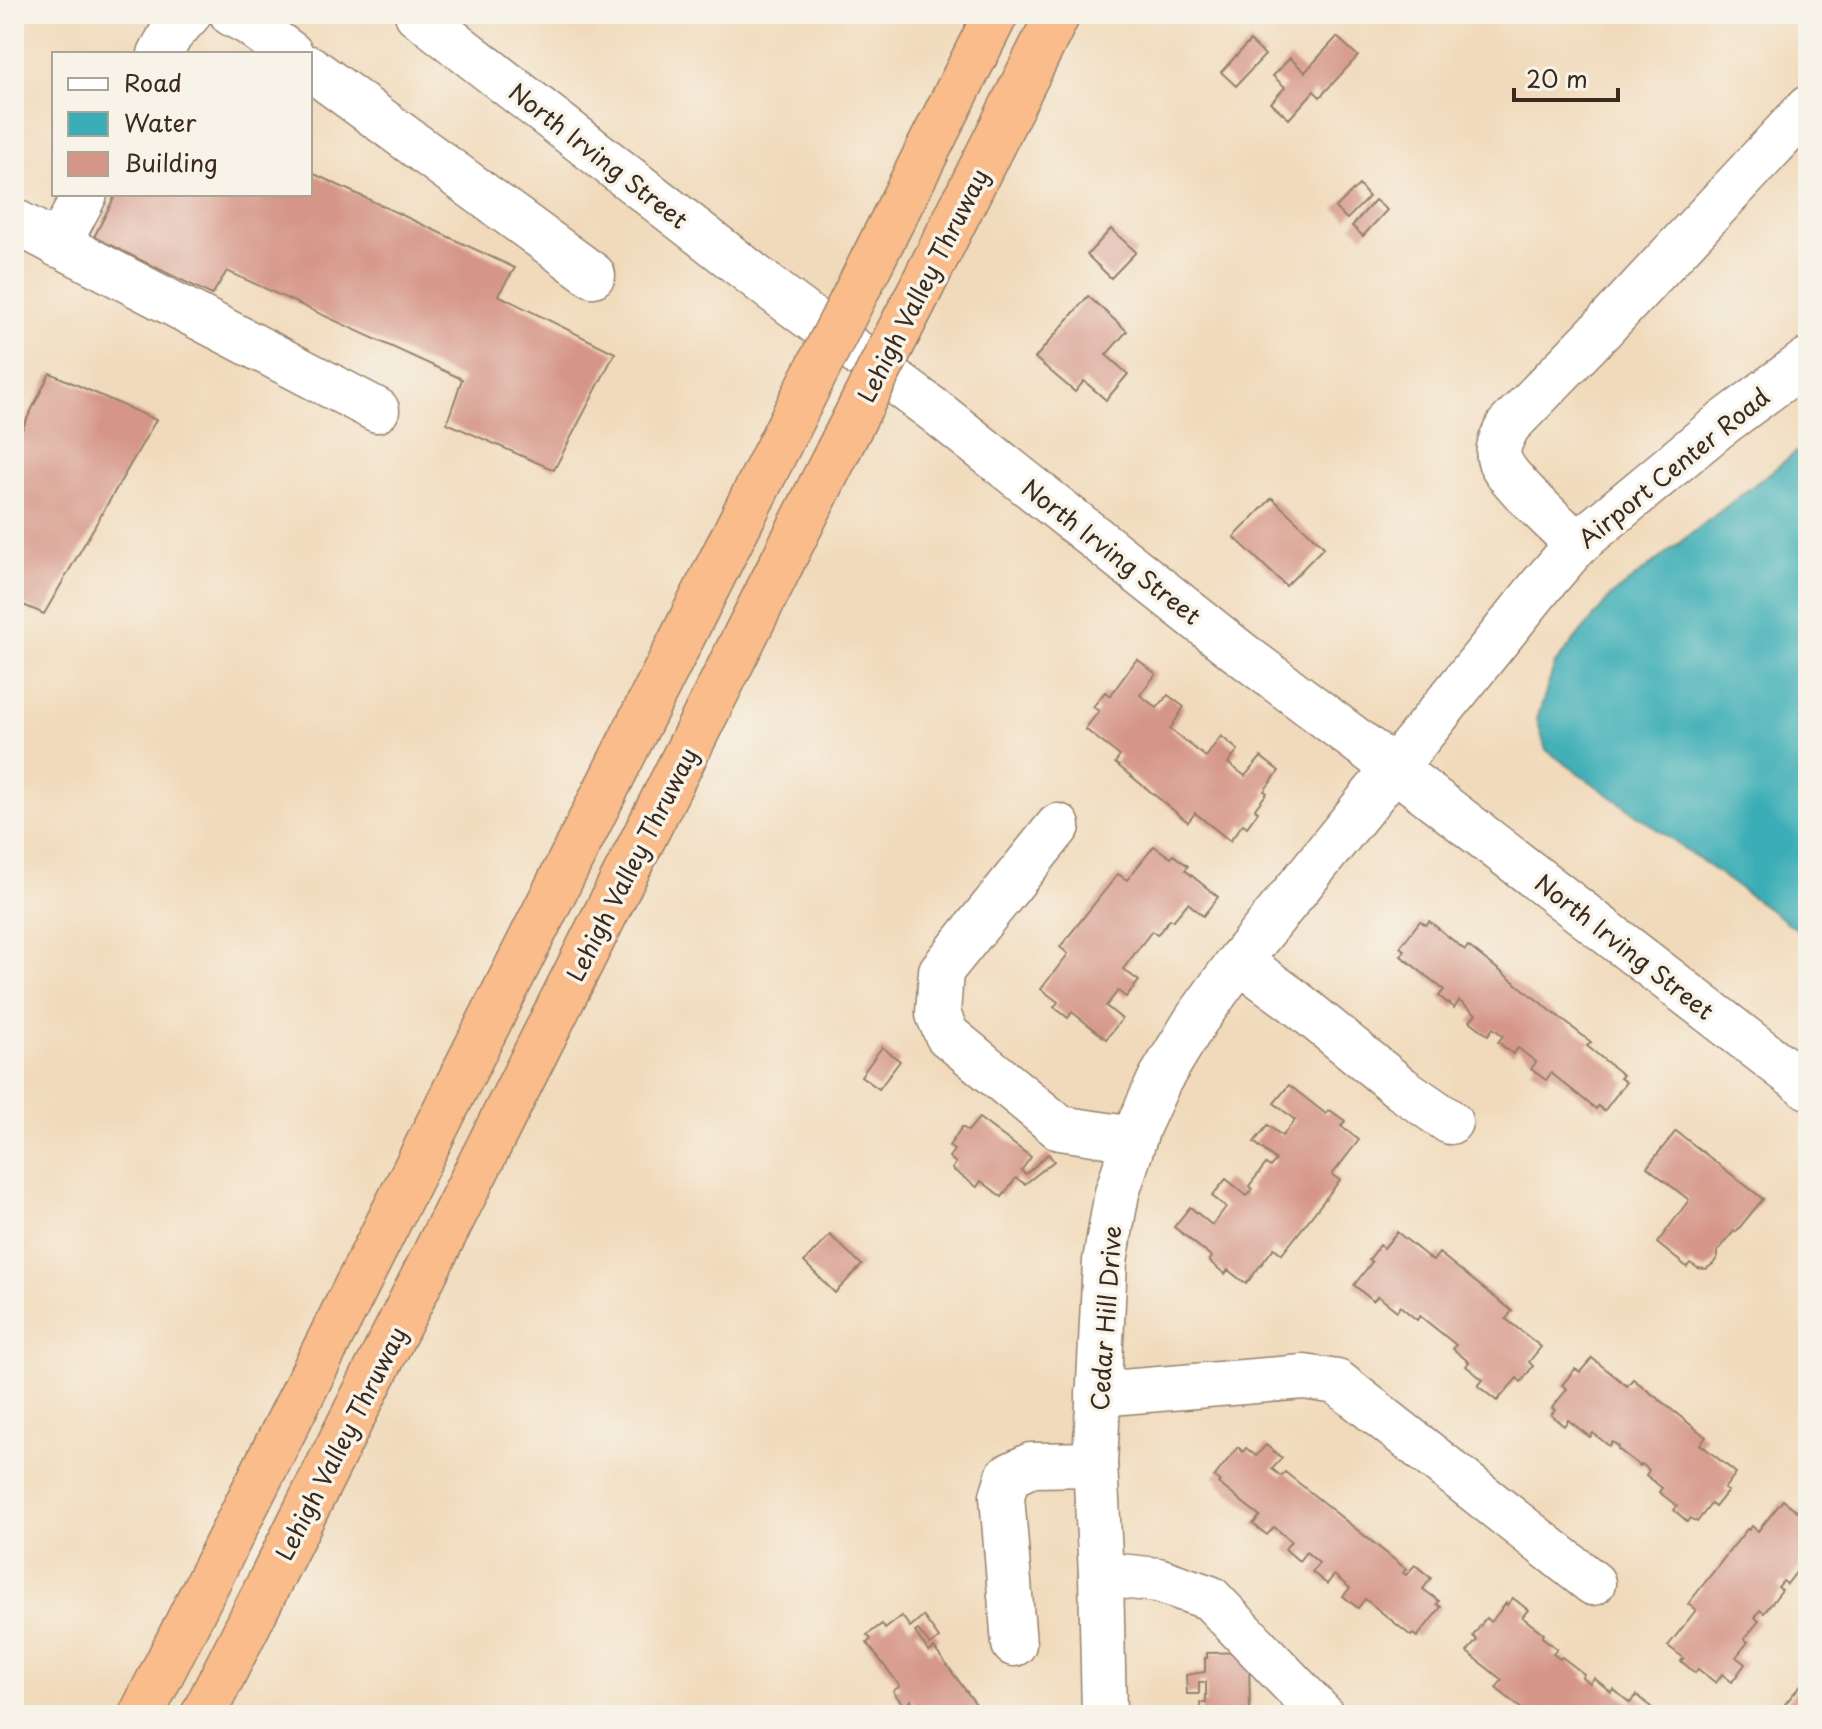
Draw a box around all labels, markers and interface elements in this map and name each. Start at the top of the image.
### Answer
legend [52,52,312,196]
scale bar [1514,52,1618,102]
text: 20 m [1526,60,1588,96]
text: Road [124,64,182,100]
street label: North Irving Street [502,73,696,237]
text: Water [124,104,197,140]
text: Building [124,144,218,180]
street label: Lehigh Valley Thruway [847,162,997,408]
street label: Airport Center Road [1569,378,1777,556]
street label: North Irving Street [1015,469,1209,633]
street label: Lehigh Valley Thruway [556,741,706,987]
street label: North Irving Street [1528,864,1722,1028]
street label: Cedar Hill Drive [1081,1224,1129,1412]
street label: Lehigh Valley Thruway [265,1320,415,1566]

